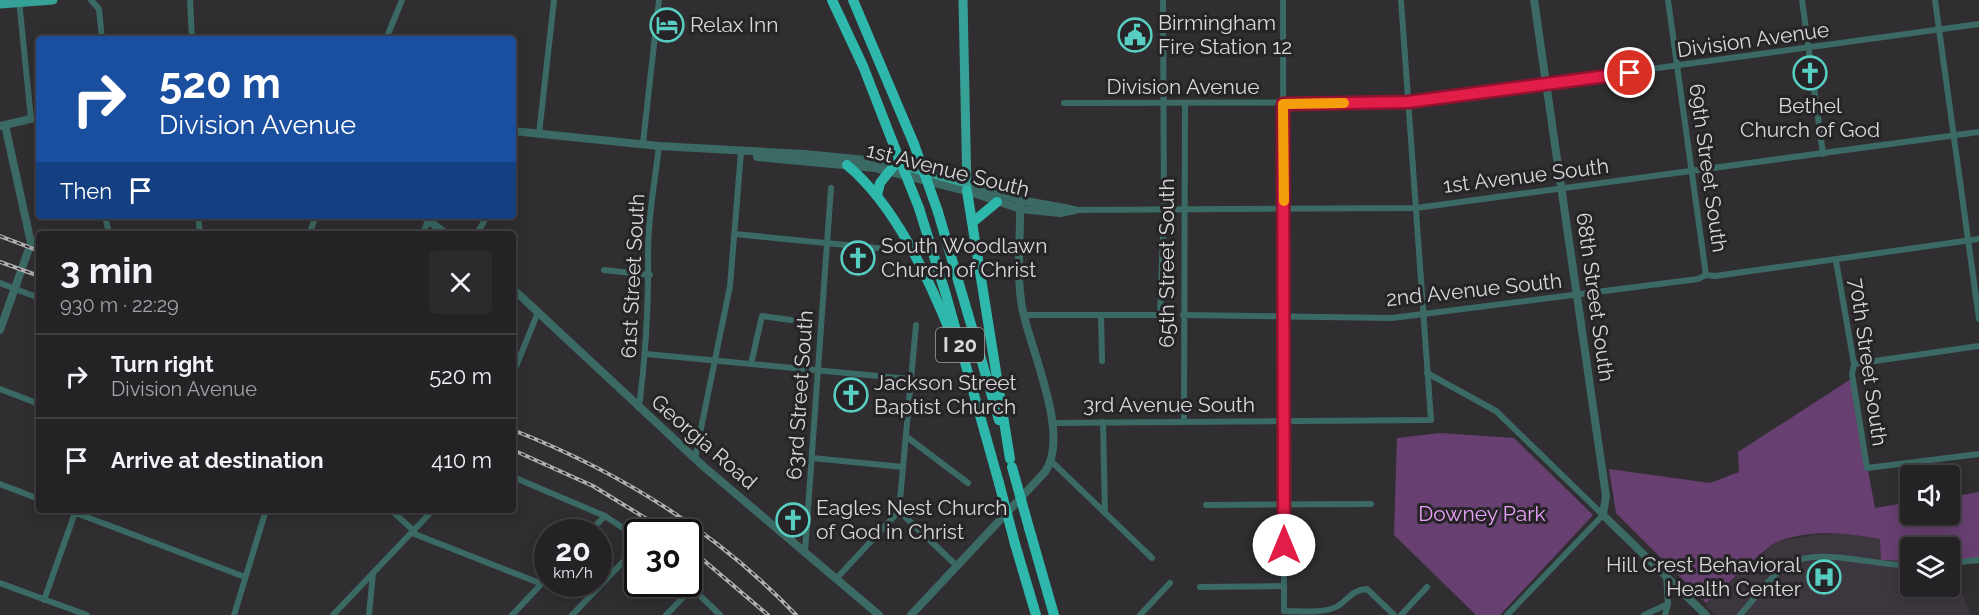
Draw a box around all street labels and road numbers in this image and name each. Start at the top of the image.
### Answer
street label: Division Avenue [1675,16,1831,63]
street label: Division Avenue [1106,74,1260,99]
street label: 69th Street South [1684,82,1733,254]
street label: 1st Avenue South [864,137,1032,202]
street label: 1st Avenue South [1442,153,1610,198]
street label: 65th Street South [1154,178,1179,348]
street label: 61st Street South [616,193,649,359]
street label: 68th Street South [1571,211,1620,383]
street label: 2nd Avenue South [1385,268,1563,311]
street label: 70th Street South [1844,276,1893,447]
street label: 63rd Street South [781,309,818,481]
road number: I 20 [936,328,984,362]
street label: Georgia Road [646,389,762,494]
street label: 3rd Avenue South [1083,392,1255,417]

